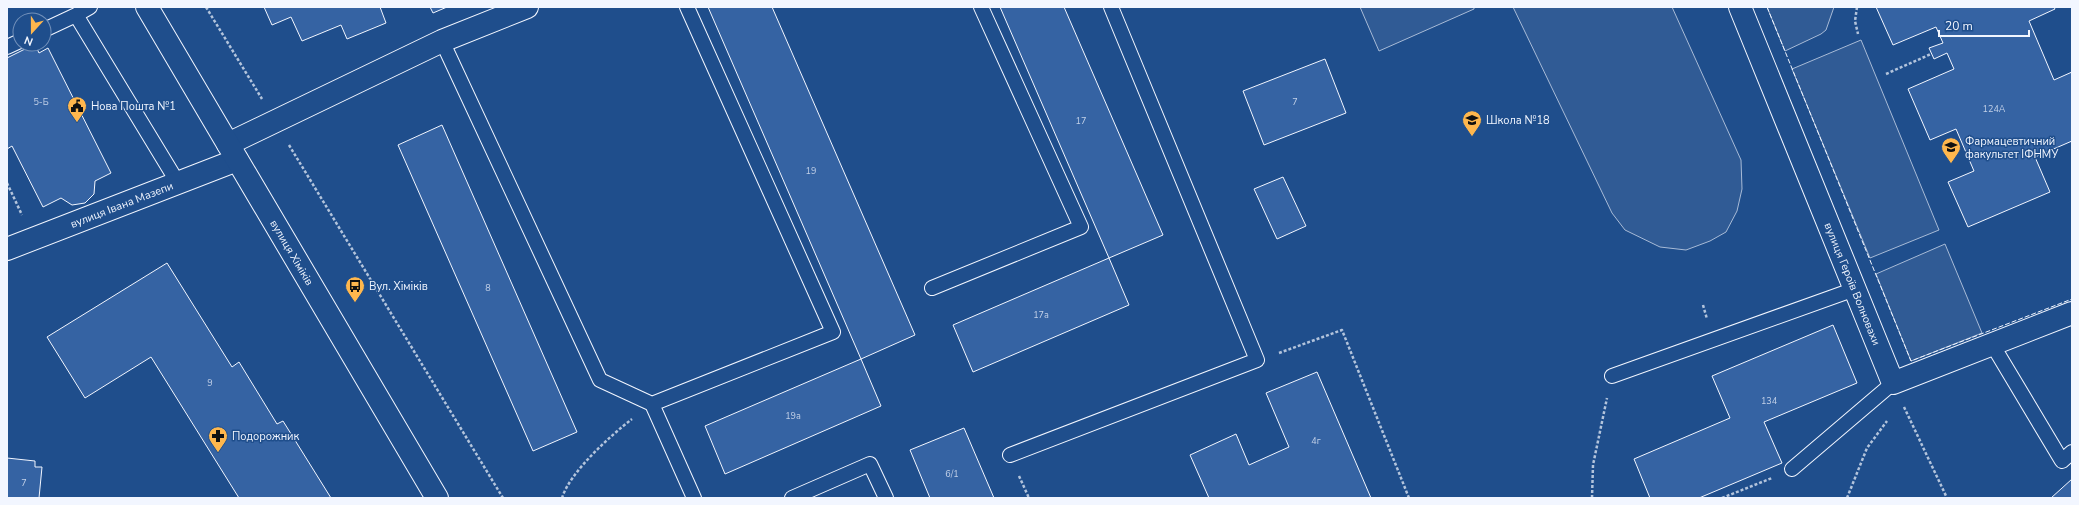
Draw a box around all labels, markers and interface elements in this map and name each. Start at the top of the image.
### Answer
north arrow [12,12,52,52]
scale bar [1939,12,2029,38]
text: 20 m [1945,18,1973,34]
text: N [22,32,35,49]
public building icon: Нова Пошта №1 [66,95,88,123]
house number: 5-Б [33,96,49,108]
house number: 7 [1292,96,1298,108]
place label: Нова Пошта №1 [91,99,176,114]
house number: 124А [1983,103,2006,115]
school or university icon: Школа №18 [1461,109,1483,137]
place label: Школа №18 [1486,113,1550,128]
house number: 17 [1076,115,1086,127]
place label: Фармацевтичний факультет ІФНМУ [1965,134,2059,162]
school or university icon: Фармацевтичний факультет ІФНМУ [1940,136,1962,164]
house number: 19 [806,165,816,177]
street label: вулиця Івана Мазепи [68,178,175,231]
street label: вулиця Хіміків [267,217,317,288]
street label: вулиця Героїв Волновахи [1821,220,1884,348]
bus stop icon: Вул. Хіміків [344,275,366,303]
place label: Вул. Хіміків [369,279,428,294]
house number: 8 [485,282,491,294]
house number: 17а [1033,309,1049,321]
house number: 9 [207,377,213,389]
house number: 134 [1761,395,1778,407]
house number: 19а [785,410,801,422]
pharmacy icon: Подорожник [207,425,229,453]
place label: Подорожник [232,429,300,444]
house number: 4г [1311,435,1321,447]
house number: 6/1 [945,468,959,480]
house number: 7 [21,477,27,489]

